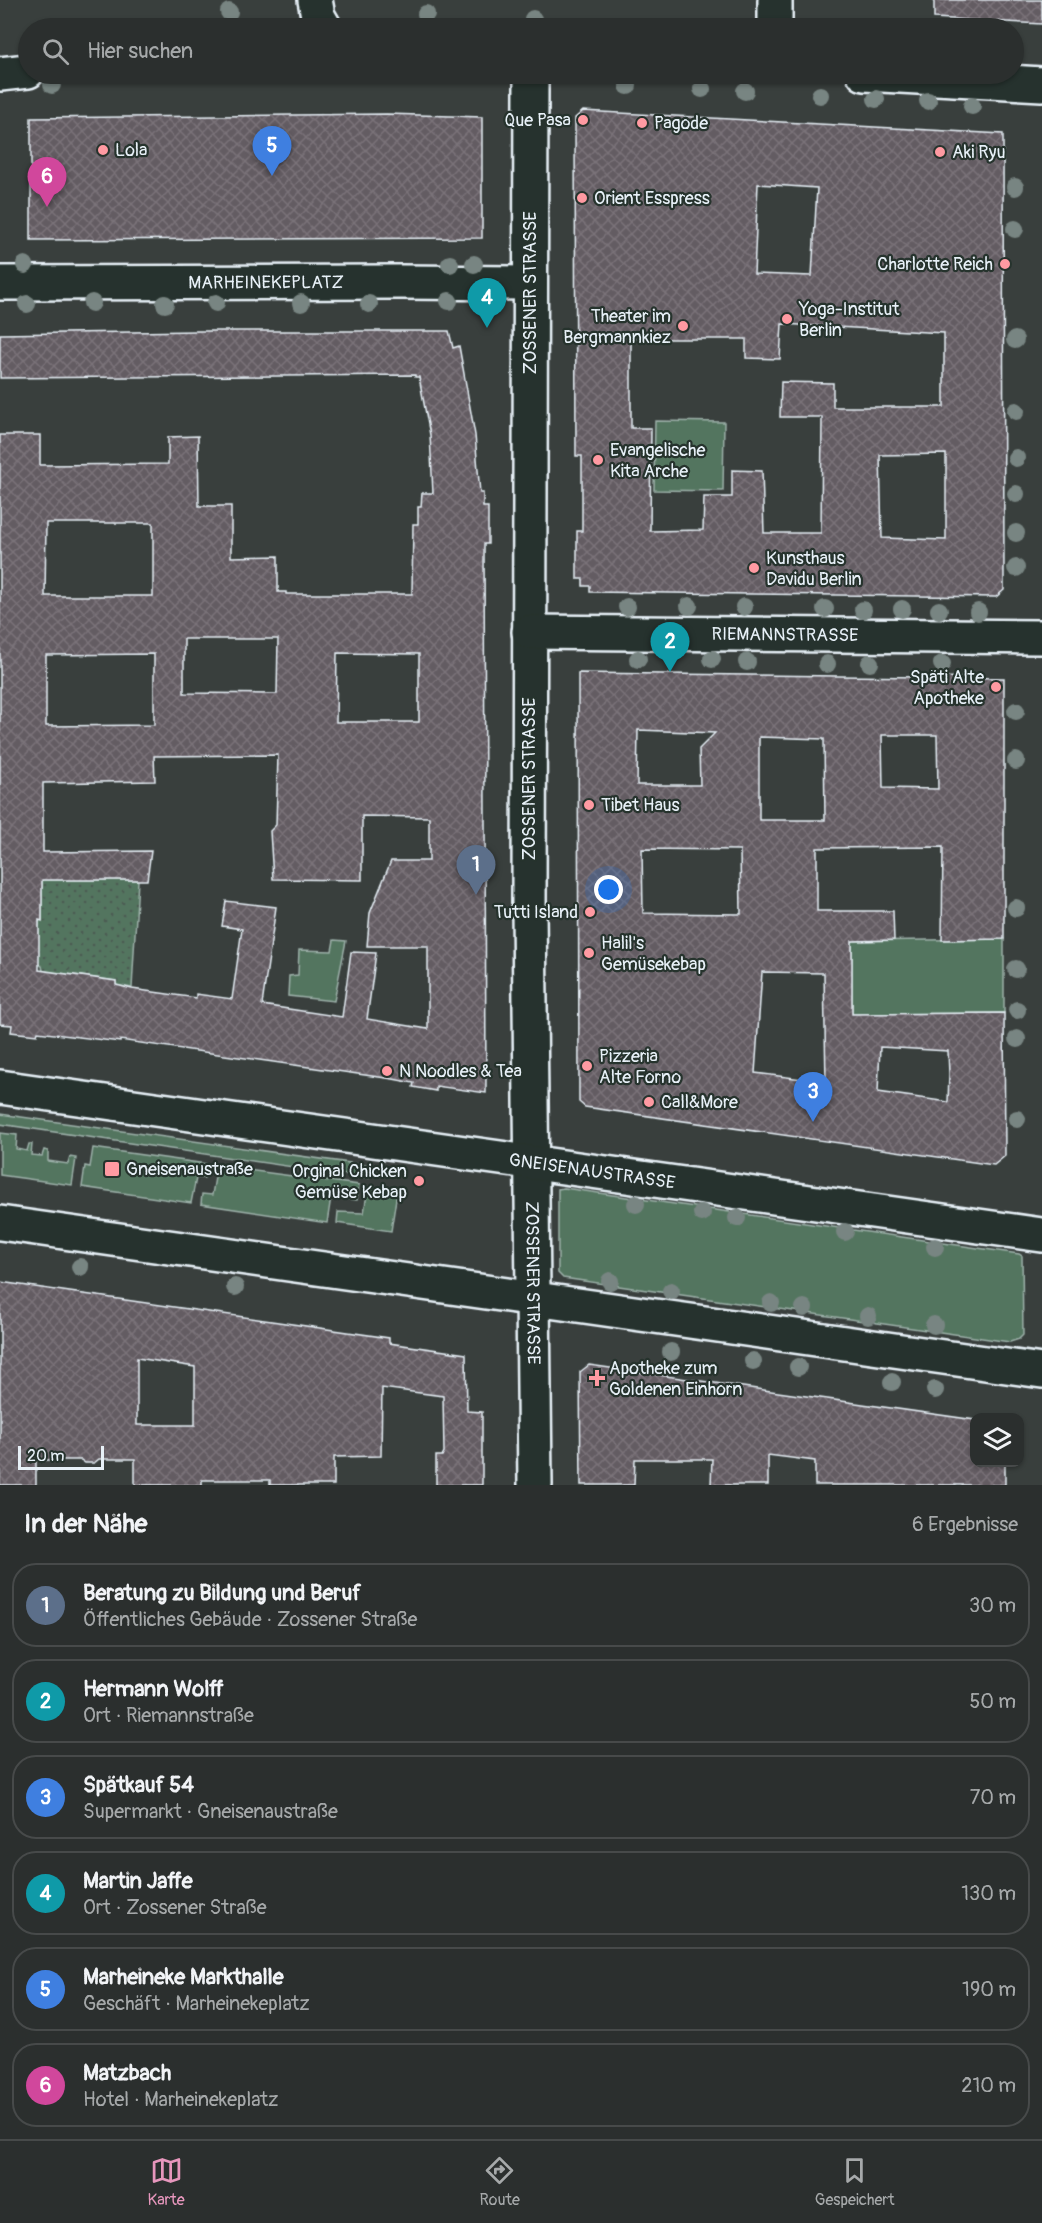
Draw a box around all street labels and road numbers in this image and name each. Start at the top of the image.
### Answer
street label: ZOSSENER STRASSE [519,211,542,375]
street label: MARHEINEKEPLATZ [188,271,344,295]
street label: RIEMANNSTRASSE [711,623,859,647]
street label: ZOSSENER STRASSE [518,697,541,861]
street label: GNEISENAUSTRASSE [507,1148,677,1195]
street label: ZOSSENER STRASSE [520,1201,545,1365]

